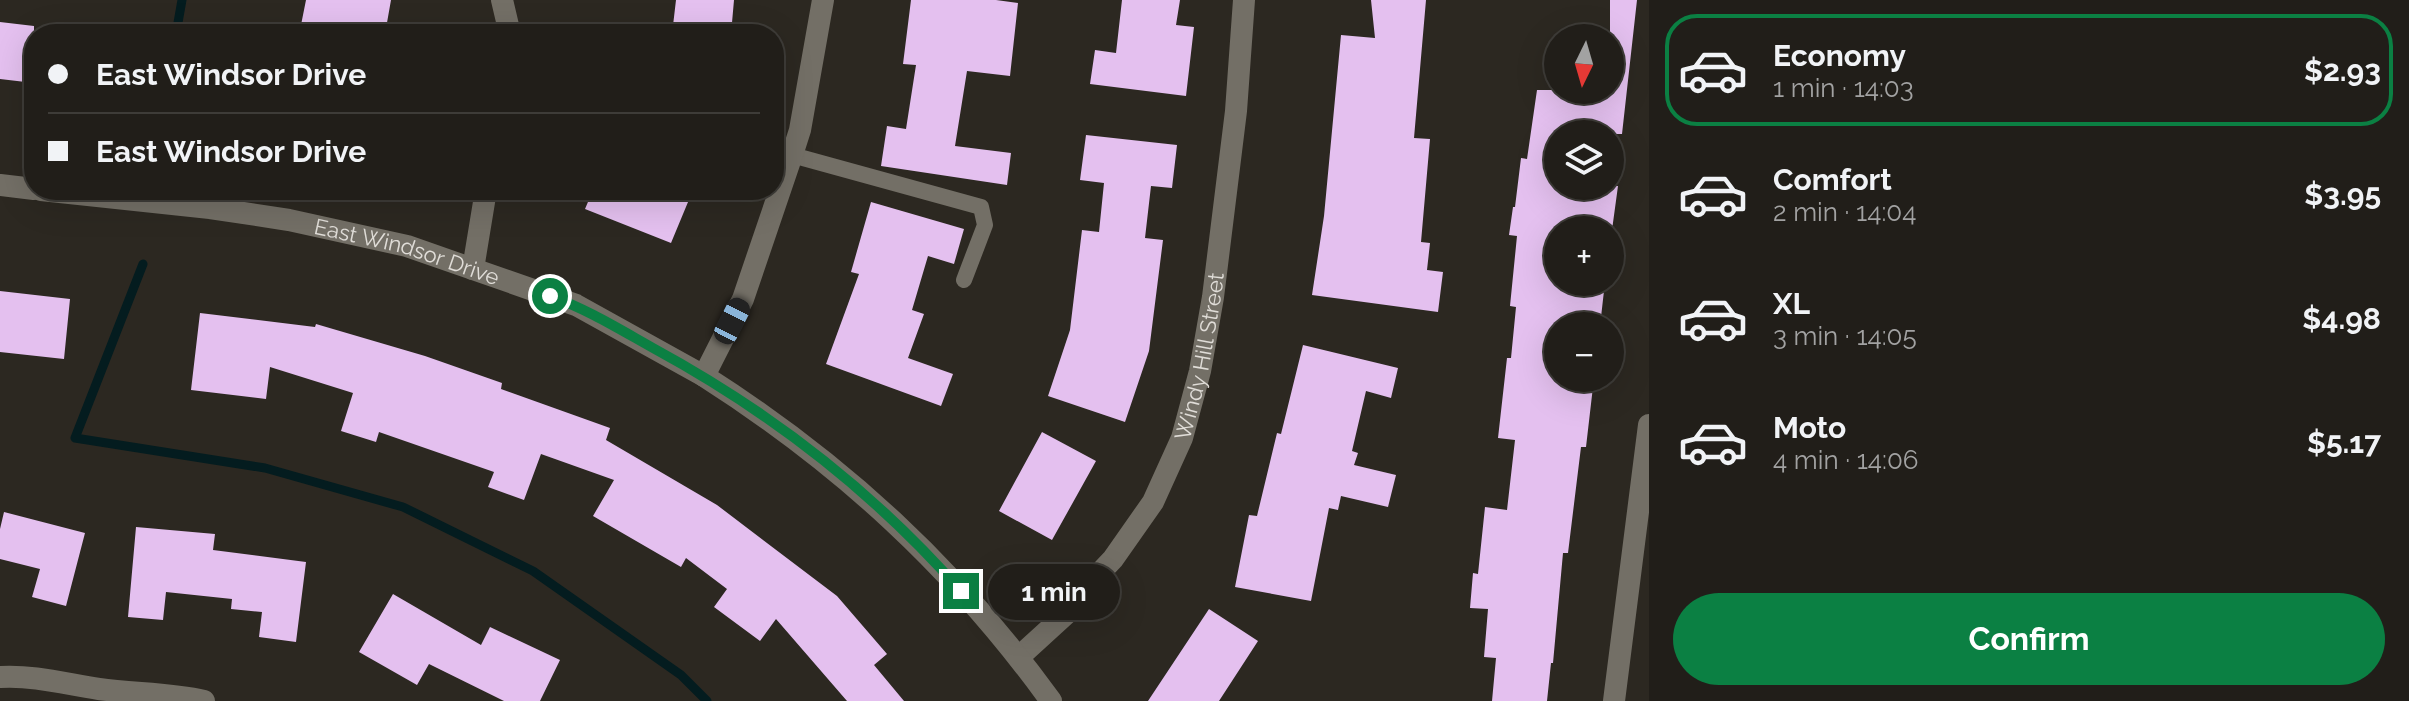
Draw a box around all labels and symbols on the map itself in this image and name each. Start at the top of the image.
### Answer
north arrow [1544,24,1624,104]
street label: East Windsor Drive [312,213,503,290]
street label: Windy Hill Street [1169,271,1229,443]
route start [532,278,568,314]
car [710,294,754,348]
callout: 1 min [989,563,1121,619]
route end [943,573,979,609]

